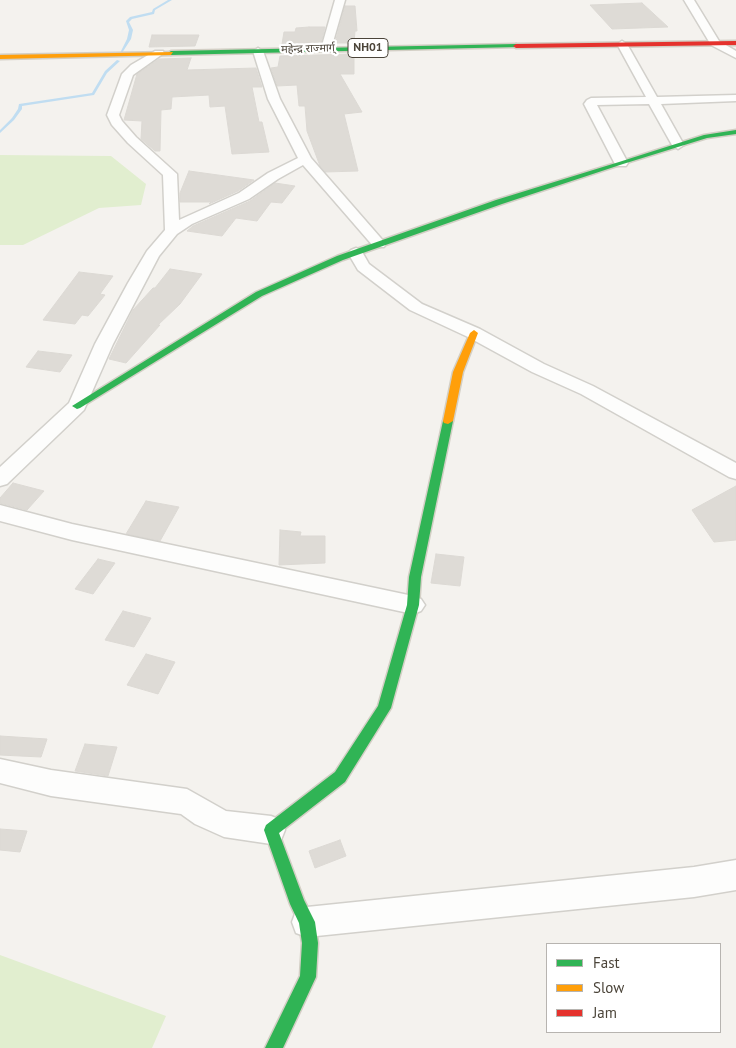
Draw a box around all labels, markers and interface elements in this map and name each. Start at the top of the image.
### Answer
road number: NH01 [348,38,388,58]
street label: महेन्द्र राज्मार्ग् [281,41,335,57]
legend [546,943,721,1033]
text: Fast [593,953,620,972]
text: Slow [593,978,624,997]
text: Jam [593,1003,617,1022]

